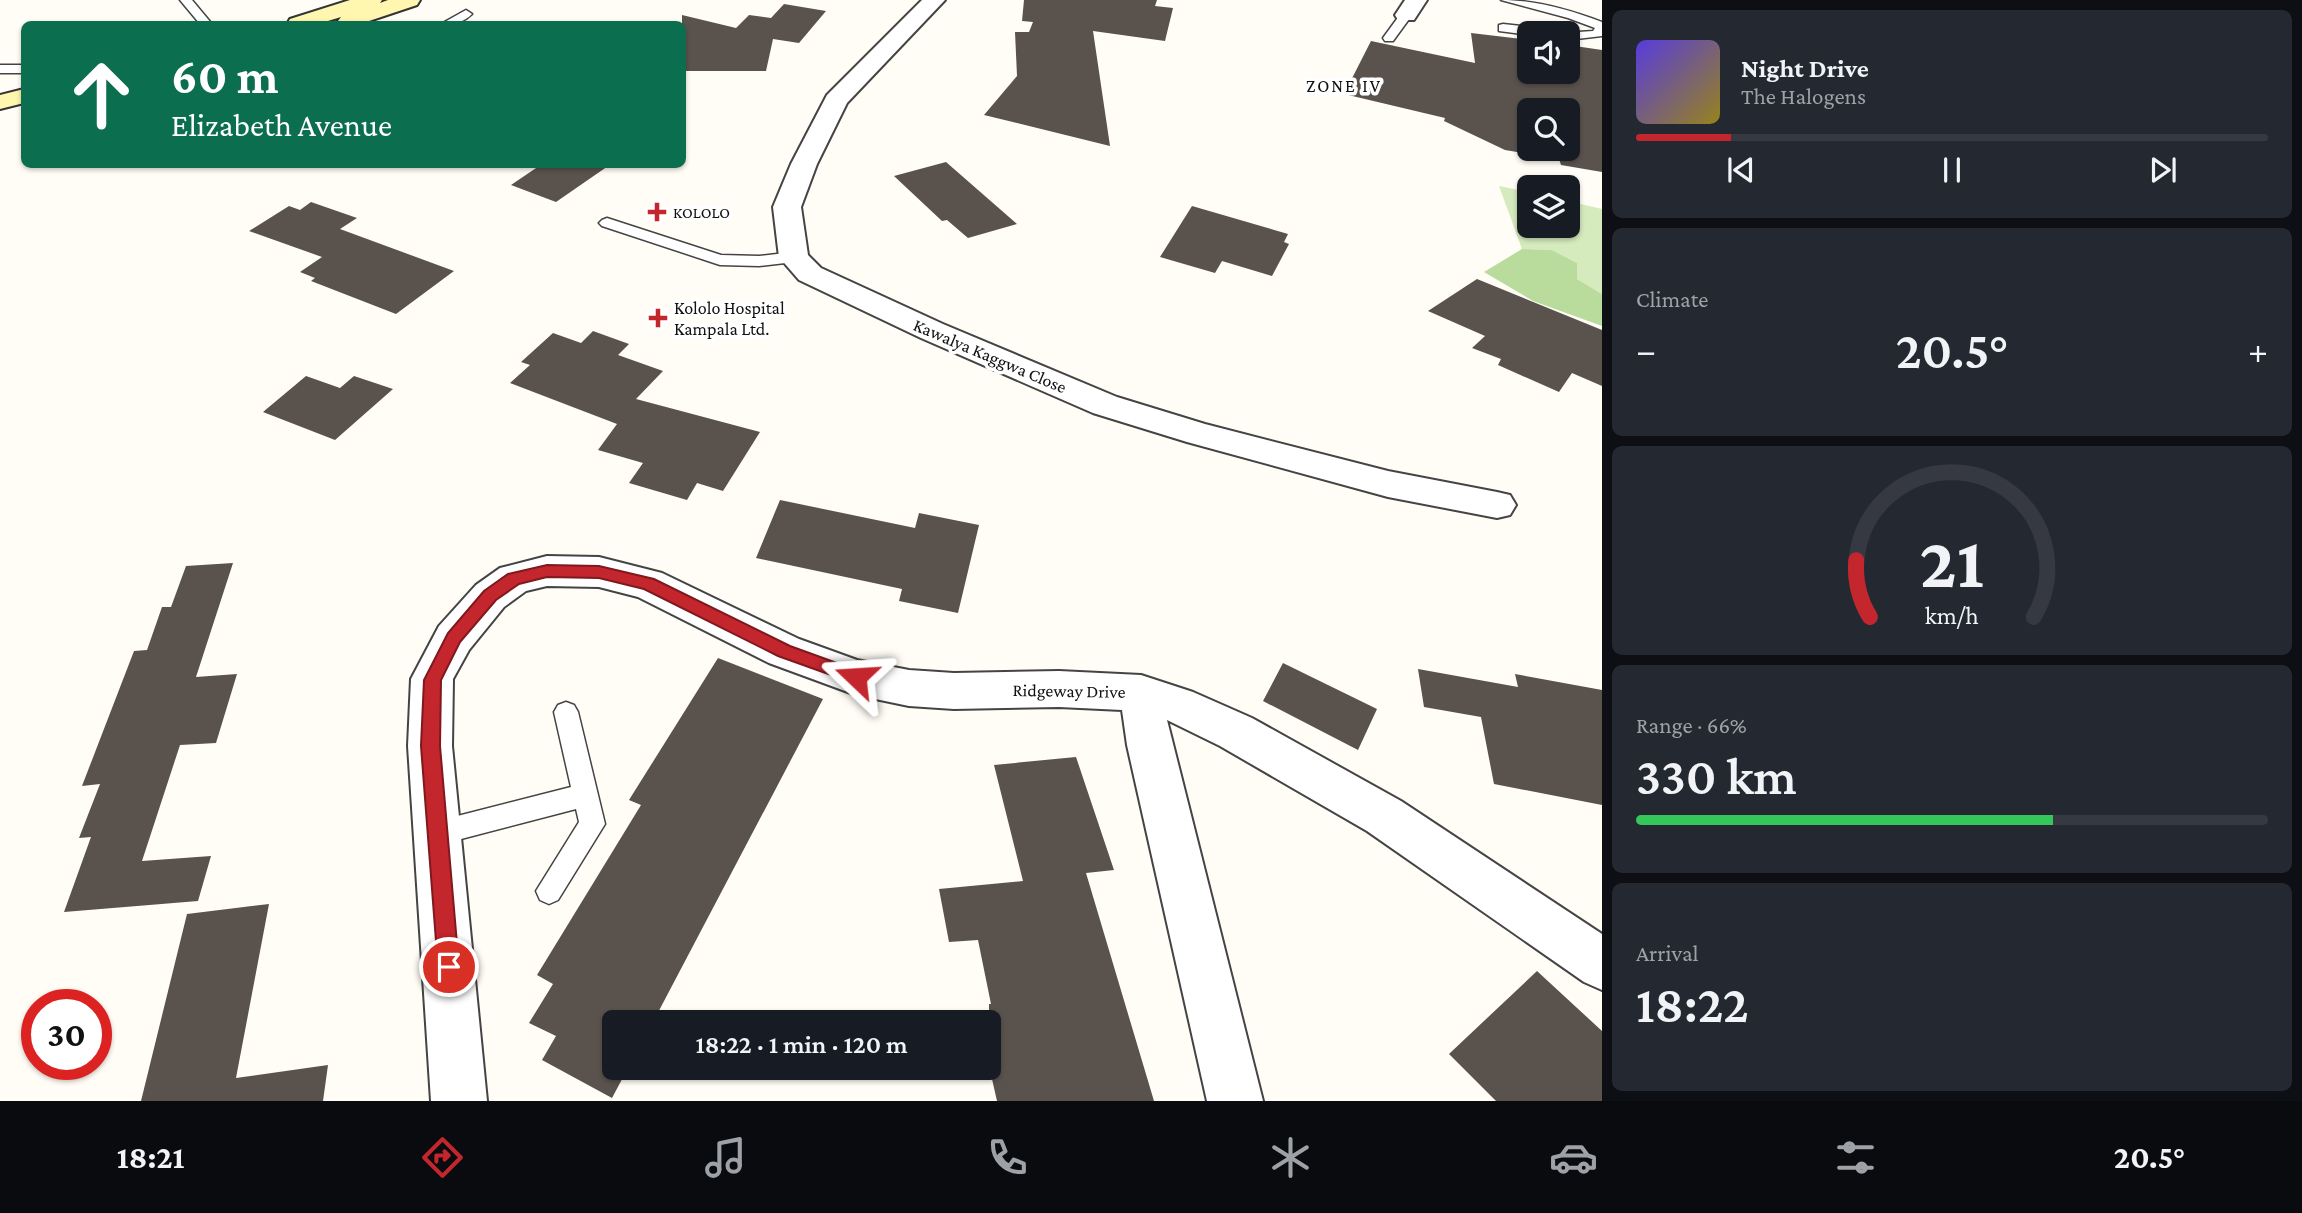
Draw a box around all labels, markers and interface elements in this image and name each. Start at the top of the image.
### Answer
map controls [1517,21,1580,238]
button: sound [1517,21,1580,84]
icon: ahead [56,49,147,140]
text: 60 m [171,49,278,104]
text: Night Drive [1741,54,1869,83]
district label: ZONE IV [1306,76,1382,96]
text: The Halogens [1741,83,1866,109]
button: search [1517,98,1580,161]
text: Elizabeth Avenue [171,107,392,143]
icon: previous [1722,151,1760,189]
icon: pause [1933,151,1971,189]
icon: next [2144,151,2182,189]
button: layers [1517,175,1580,238]
marker: KOLOLO [647,202,667,222]
place label: KOLOLO [673,204,730,221]
text: Climate [1636,286,1708,312]
place label: Kololo Hospital Kampala Ltd. [674,298,785,339]
marker: Kololo Hospital Kampala Ltd. [648,308,668,328]
street label: Kawalya Kaggwa Close [910,315,1070,397]
text: 20.5° [1896,321,2008,379]
text: − [1636,329,1656,371]
text: + [2248,329,2268,371]
text: 21 [1920,522,1984,603]
text: km/h [1925,601,1979,628]
position arrow [819,640,893,714]
street label: Ridgeway Drive [1012,680,1126,702]
text: Range · 66% [1636,712,1747,738]
text: 330 km [1636,747,1797,805]
pin [419,937,479,997]
text: Arrival [1636,940,1699,966]
icon: arrive [430,948,468,986]
text: 18:22 [1636,975,1749,1033]
speed limit sign: 30 [21,989,112,1080]
text: 18:22 · 1 min · 120 m [695,1030,908,1059]
icon: directions [418,1133,467,1182]
icon: music [701,1133,750,1182]
icon: phone [983,1133,1032,1182]
icon: climate [1266,1133,1315,1182]
icon: car [1549,1133,1598,1182]
icon: filters [1831,1133,1880,1182]
text: 18:21 [117,1139,185,1175]
text: 20.5° [2114,1139,2185,1175]

